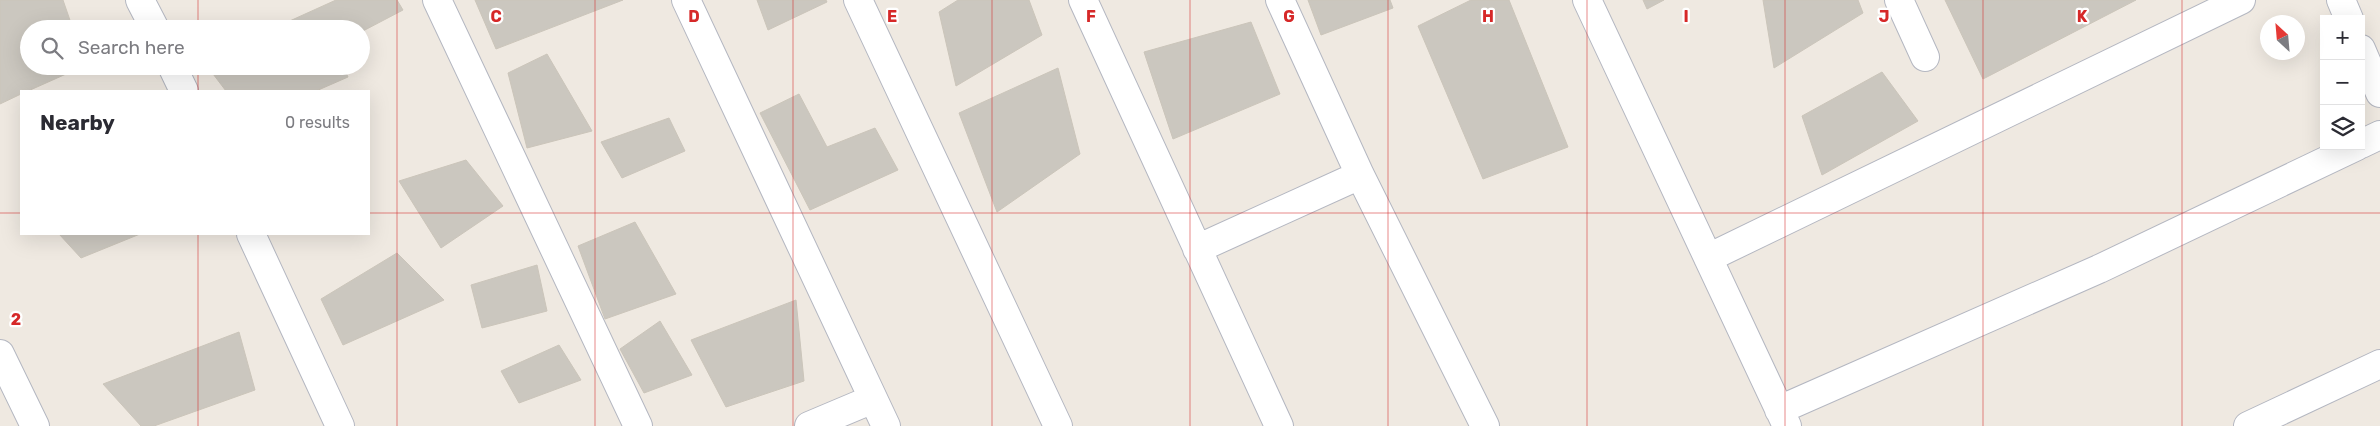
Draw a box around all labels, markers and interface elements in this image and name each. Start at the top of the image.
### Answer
text: C [490,7,502,26]
text: D [688,7,700,26]
text: E [887,7,897,26]
text: F [1086,7,1096,26]
text: G [1283,7,1295,26]
text: H [1482,7,1494,26]
text: I [1683,7,1689,26]
text: J [1879,7,1889,26]
text: K [2077,7,2088,26]
north arrow [2260,15,2305,60]
map controls [2320,15,2365,150]
button: + [2320,15,2365,60]
search box [20,20,370,75]
icon: search [38,34,66,62]
text: Search here [78,36,185,59]
button: − [2320,60,2365,105]
button: layers [2320,105,2365,150]
text: Nearby [40,110,115,135]
text: 0 results [285,113,350,132]
text: 2 [11,310,21,329]

